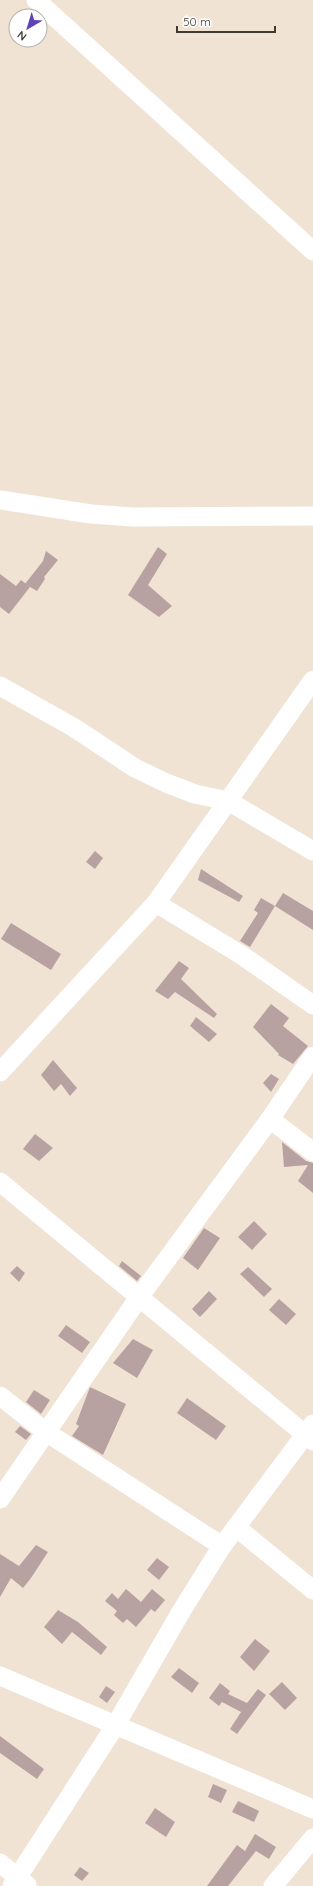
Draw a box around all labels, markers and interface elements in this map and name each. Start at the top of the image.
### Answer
north arrow [8,8,48,48]
scale bar [177,8,275,34]
text: 50 m [183,14,211,29]
text: N [14,28,29,44]

